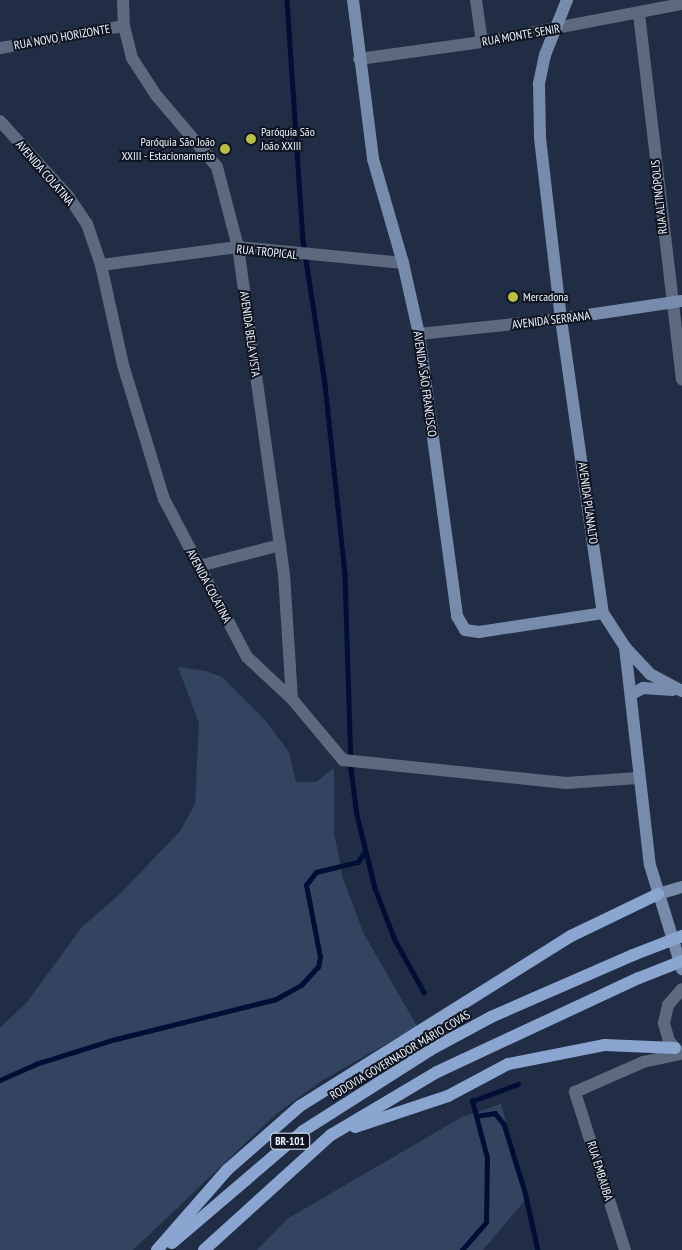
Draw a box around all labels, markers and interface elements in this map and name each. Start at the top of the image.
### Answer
street label: RUA NOVO HORIZONTE [13,21,111,53]
street label: RUA MONTE SENIR [481,21,561,49]
place label: Paróquia São João XXIII [261,125,315,153]
marker: Paróquia São João XXIII [245,133,257,145]
place label: Paróquia São João XXIII - Estacionamento [120,135,215,163]
street label: AVENIDA COLATINA [13,137,77,209]
marker: Paróquia São João XXIII - Estacionamento [219,143,231,155]
street label: RUA ALTINÓPOLIS [648,159,670,235]
street label: RUA TROPICAL [236,242,298,262]
street label: AVENIDA BELA VISTA [237,290,263,378]
place label: Mercadona [523,290,568,304]
marker: Mercadona [507,291,519,303]
street label: AVENIDA SERRANA [511,308,591,332]
street label: AVENIDA SÃO FRANCISCO [410,330,440,438]
street label: AVENIDA PLANALTO [575,461,601,545]
street label: AVENIDA COLATINA [183,547,235,625]
street label: RODOVIA GOVERNADOR MÁRIO COVAS [327,1007,473,1103]
road number: BR-101 [270,1132,310,1150]
street label: RUA EMBAUBA [584,1139,616,1203]

